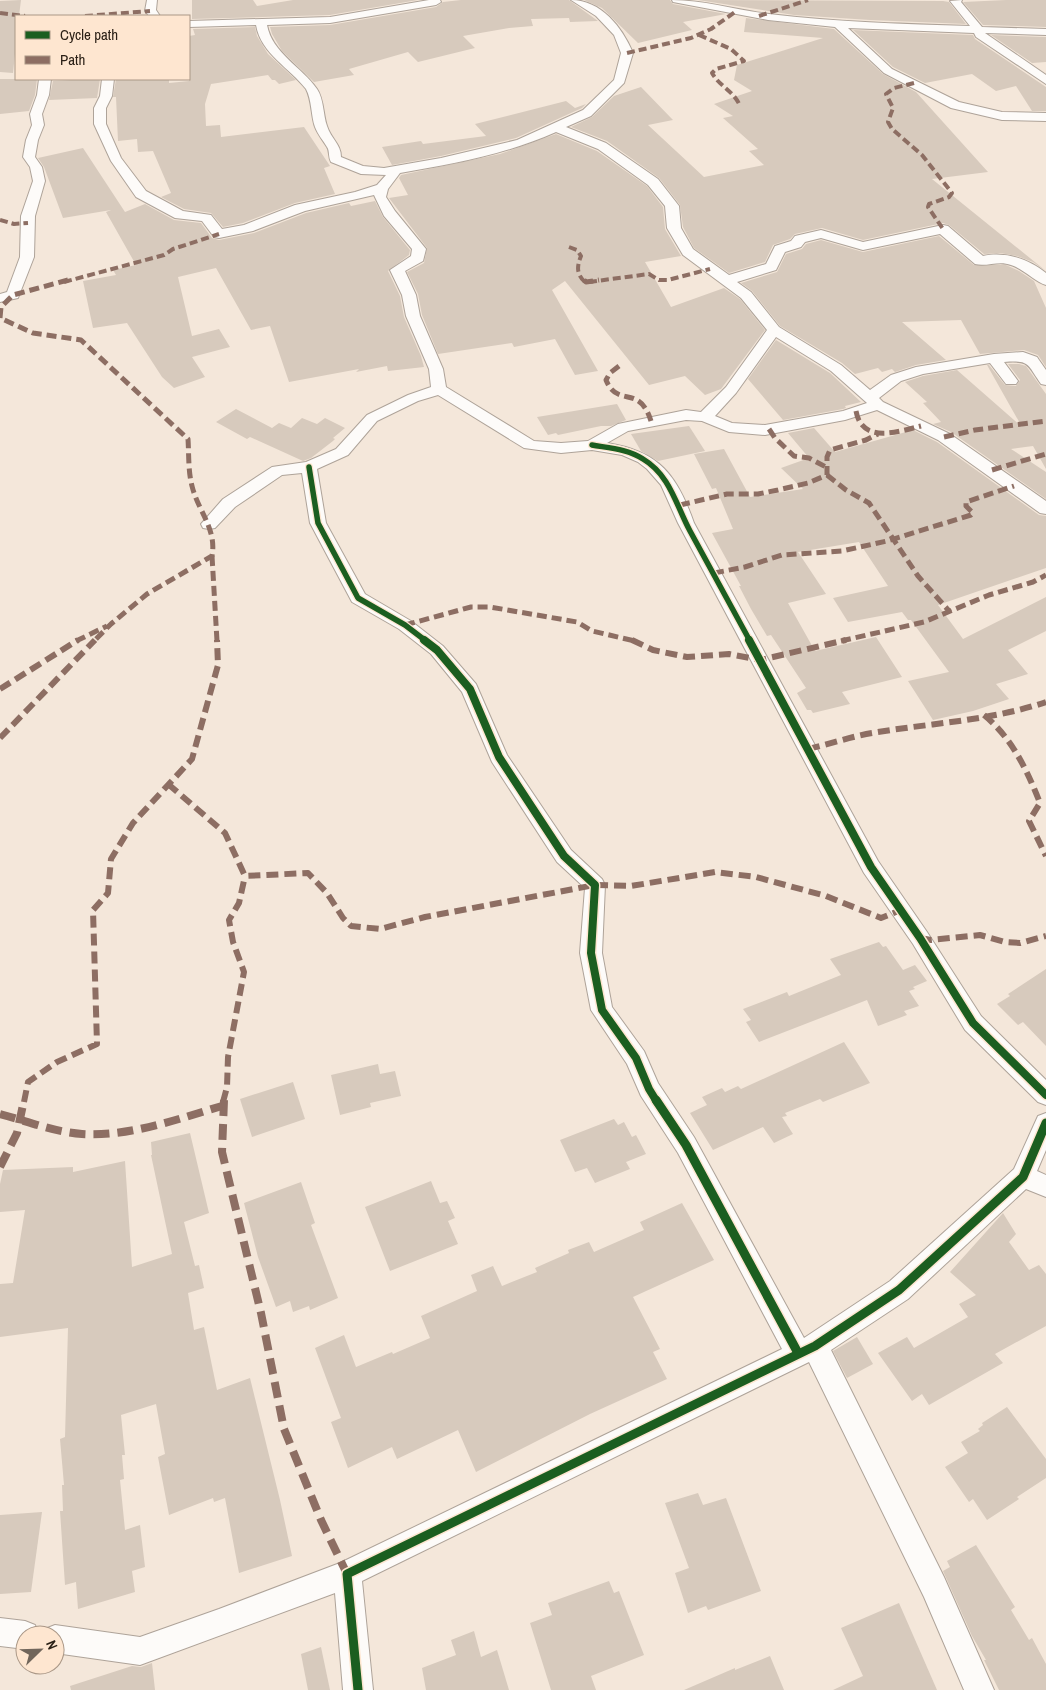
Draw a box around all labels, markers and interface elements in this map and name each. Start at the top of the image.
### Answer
legend [15,15,190,80]
text: Cycle path [60,24,118,45]
text: Path [60,49,85,70]
north arrow [15,1625,65,1675]
text: N [42,1638,62,1652]

